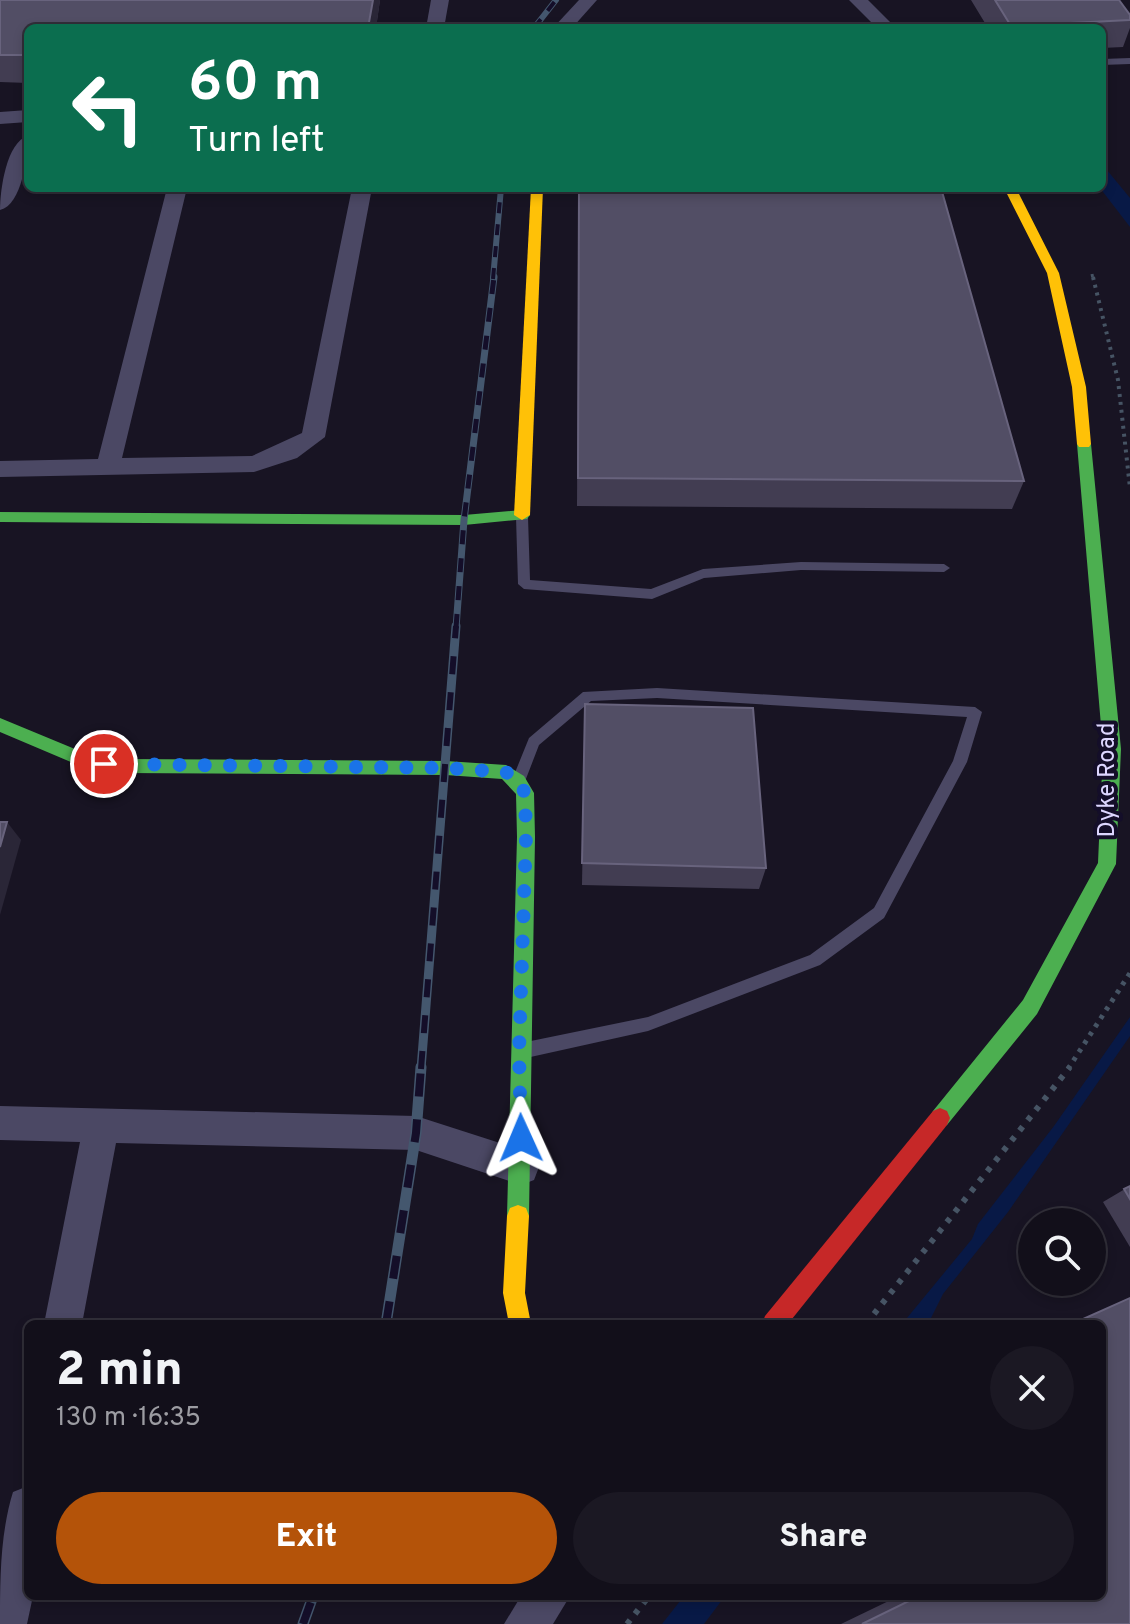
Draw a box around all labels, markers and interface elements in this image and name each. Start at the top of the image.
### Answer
text: 60 m [188,50,322,120]
icon: left [56,56,160,160]
text: Turn left [188,119,325,165]
street label: Dyke Road [1093,723,1123,837]
pin [70,730,138,798]
icon: arrive [82,742,126,786]
position arrow [479,1096,563,1180]
map controls [1018,1208,1106,1296]
button: search [1018,1208,1106,1296]
text: 2 min [56,1342,183,1402]
button: close [990,1346,1074,1430]
text: 130 m · 16:35 [56,1402,201,1435]
button: Exit [56,1492,557,1584]
button: Share [573,1492,1074,1584]

